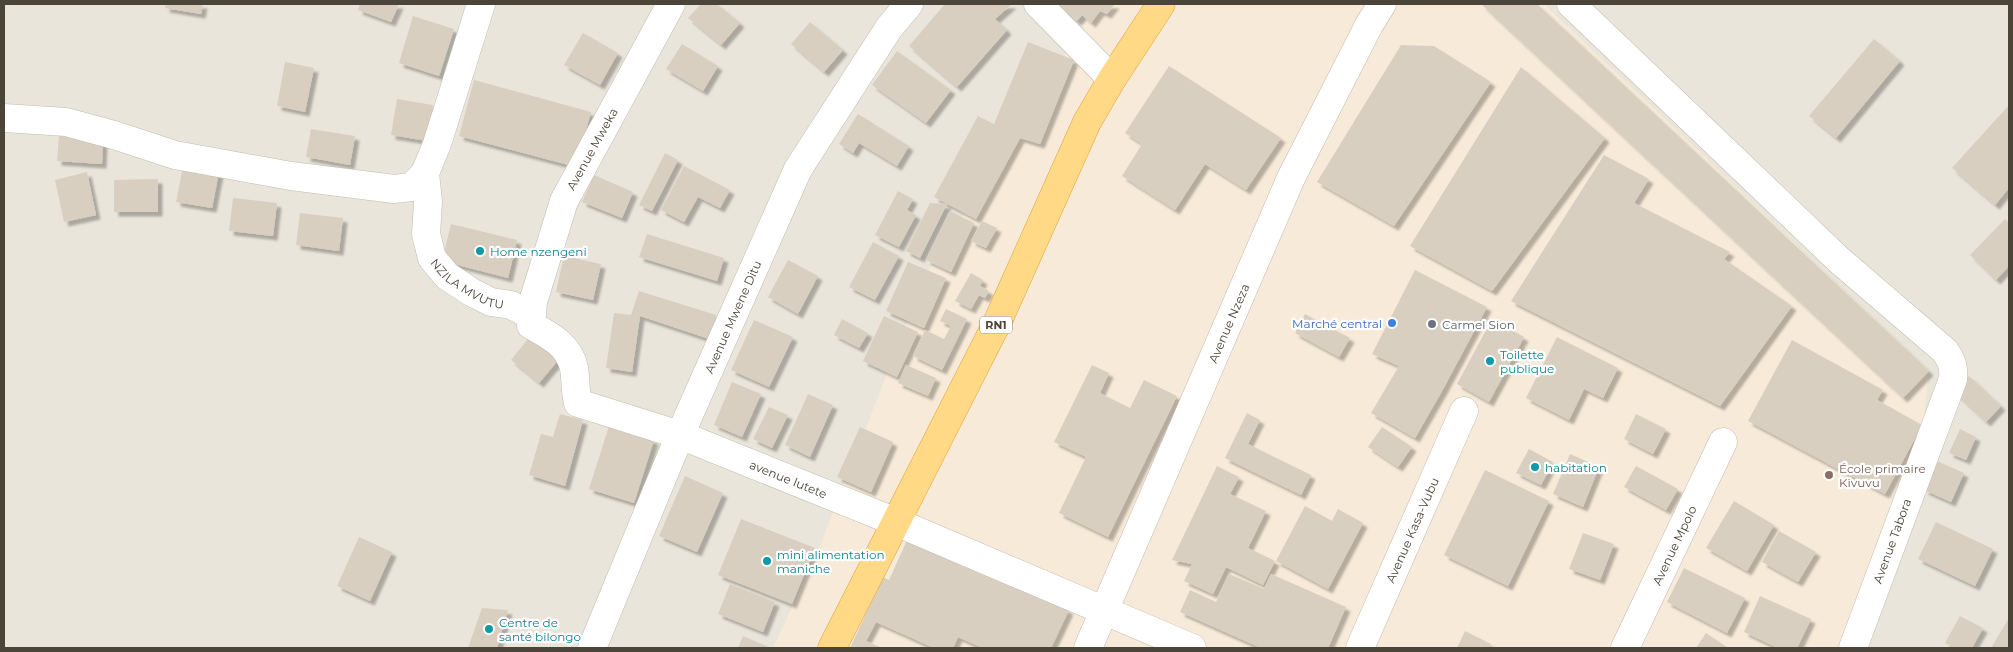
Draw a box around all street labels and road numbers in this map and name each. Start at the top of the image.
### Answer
street label: Avenue Mweka [563,105,621,193]
street label: NZILA MVUTU [428,255,505,311]
street label: Avenue Mwene Ditu [701,258,764,375]
street label: Avenue Nzeza [1205,281,1252,365]
road number: RN1 [980,316,1012,334]
street label: avenue lutete [748,456,829,501]
street label: Avenue Kasa-Vubu [1382,475,1442,585]
street label: Avenue Tabora [1870,497,1914,585]
street label: Avenue Mpolo [1649,503,1699,587]

